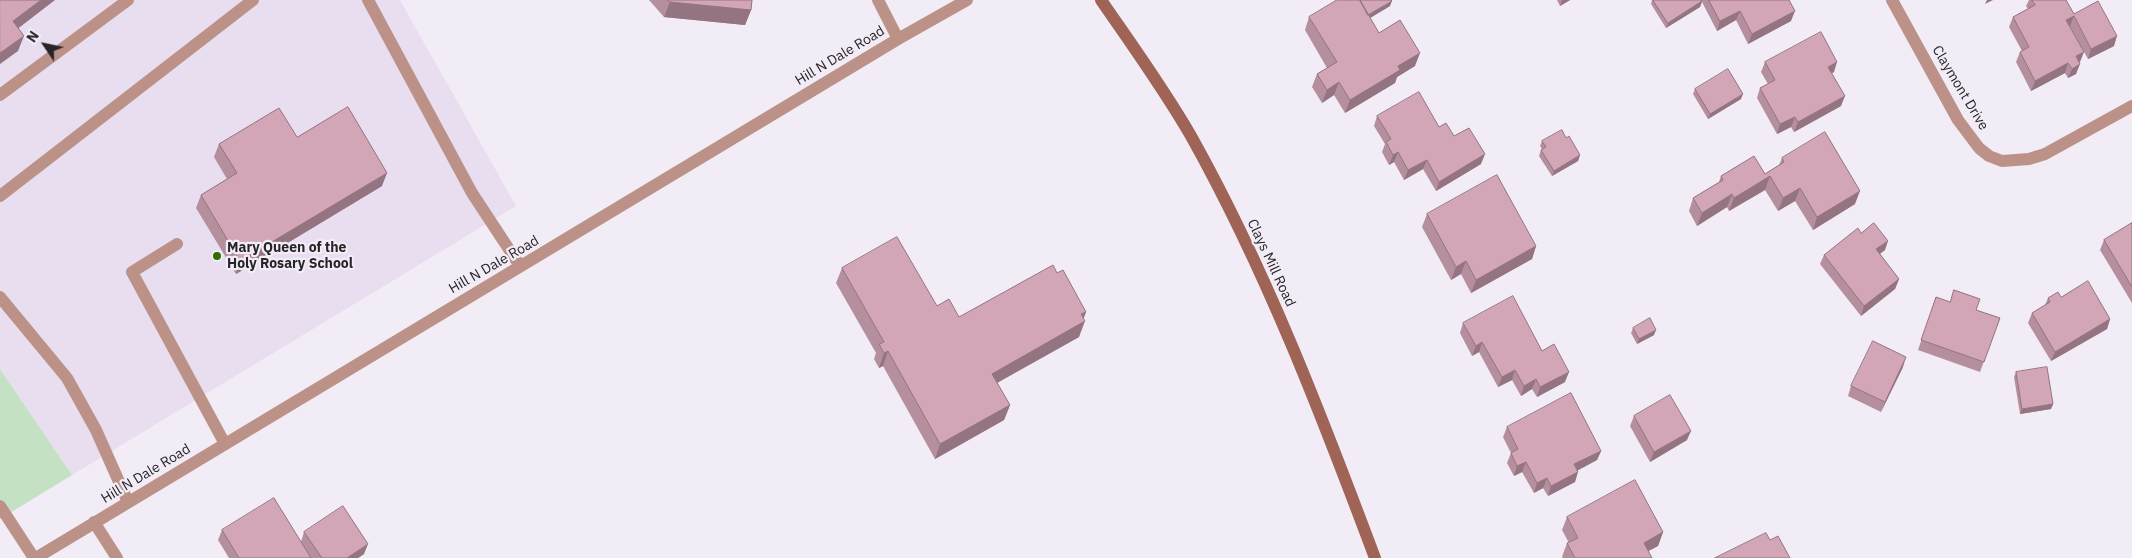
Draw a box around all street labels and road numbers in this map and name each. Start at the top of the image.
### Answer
street label: Hill N Dale Road [792,23,888,89]
street label: Claymont Drive [1928,43,1992,133]
street label: Clays Mill Road [1243,216,1299,310]
street label: Hill N Dale Road [446,232,542,298]
street label: Hill N Dale Road [98,441,194,507]

